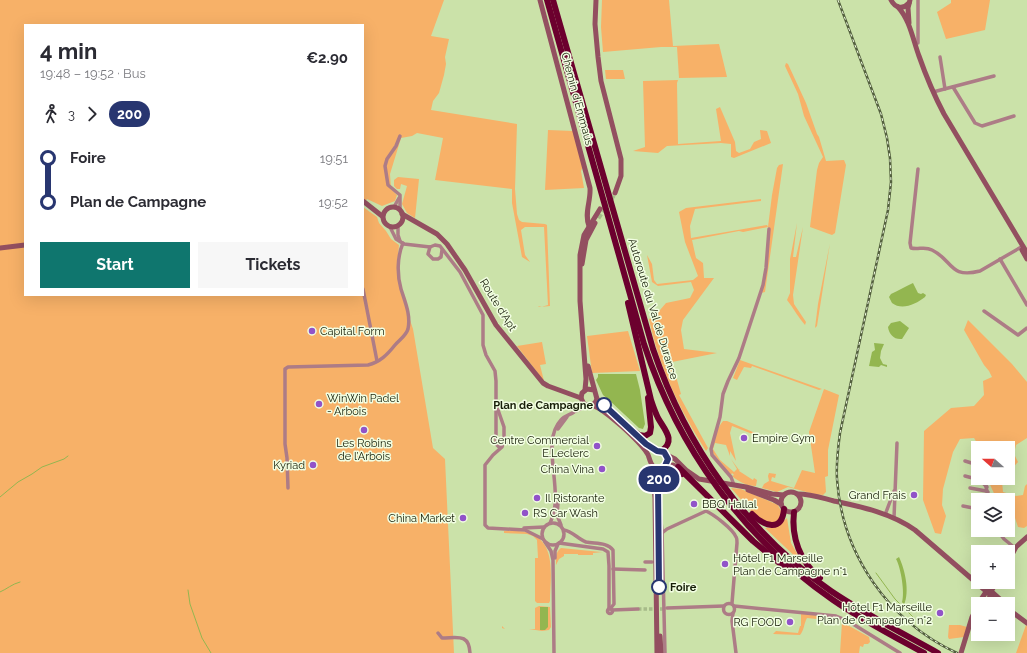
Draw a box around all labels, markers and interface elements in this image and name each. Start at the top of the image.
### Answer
text: 4 min [40,38,97,64]
text: €2.90 [306,49,348,67]
street label: Chemin d'Emmaüs [558,51,596,147]
text: 19:48 – 19:52 · Bus [40,66,146,81]
icon: walk [40,103,62,125]
icon: forward [81,103,103,125]
text: 200 [117,106,142,122]
text: 3 [68,107,75,122]
text: Foire [70,149,106,167]
text: 19:51 [320,151,348,166]
text: Plan de Campagne [70,193,206,211]
text: 19:52 [319,195,348,210]
street label: Autoroute du Val de Durance [625,237,681,382]
button: Start [40,242,190,288]
button: Tickets [198,242,348,288]
street label: Route d'Apt [477,277,519,334]
place label: Capital Form [320,325,385,338]
marker: Capital Form [307,326,317,336]
place label: WinWin Padel - Arbois [327,392,399,418]
marker: Plan de Campagne [596,397,612,413]
marker: WinWin Padel - Arbois [314,399,324,409]
place label: Plan de Campagne [493,399,593,412]
marker: Les Robins de l’Arbois [359,425,369,435]
place label: Empire Gym [752,432,815,445]
marker: Empire Gym [739,433,749,443]
place label: Centre Commercial E.Leclerc [490,434,589,460]
place label: Les Robins de l’Arbois [336,437,392,463]
marker: Centre Commercial E.Leclerc [592,441,602,451]
north arrow [971,441,1015,485]
map controls [971,441,1015,641]
place label: Kyriad [273,459,305,472]
marker: Kyriad [308,460,318,470]
place label: China Vina [541,463,594,476]
marker: China Vina [597,464,607,474]
line badge: 200 [636,466,682,492]
text: 200 [646,471,672,487]
place label: Grand Frais [849,489,906,502]
marker: Grand Frais [909,490,919,500]
place label: Il Ristorante [545,492,605,505]
marker: Il Ristorante [532,493,542,503]
button: layers [971,493,1015,537]
place label: BBQ Hallal [702,498,757,511]
marker: BBQ Hallal [689,499,699,509]
place label: RS Car Wash [533,507,598,520]
marker: RS Car Wash [520,508,530,518]
place label: China Market [388,512,455,525]
marker: China Market [458,513,468,523]
button: + [971,545,1015,589]
place label: Hôtel F1 Marseille Plan de Campagne n°1 [733,552,847,578]
marker: Hôtel F1 Marseille Plan de Campagne n°1 [720,559,730,569]
marker: Foire [651,579,667,595]
place label: Foire [670,581,697,594]
button: − [971,597,1015,641]
place label: Hôtel F1 Marseille Plan de Campagne n°2 [817,601,933,627]
marker: Hôtel F1 Marseille Plan de Campagne n°2 [935,608,945,618]
place label: RG FOOD [733,616,782,629]
marker: RG FOOD [785,617,795,627]

